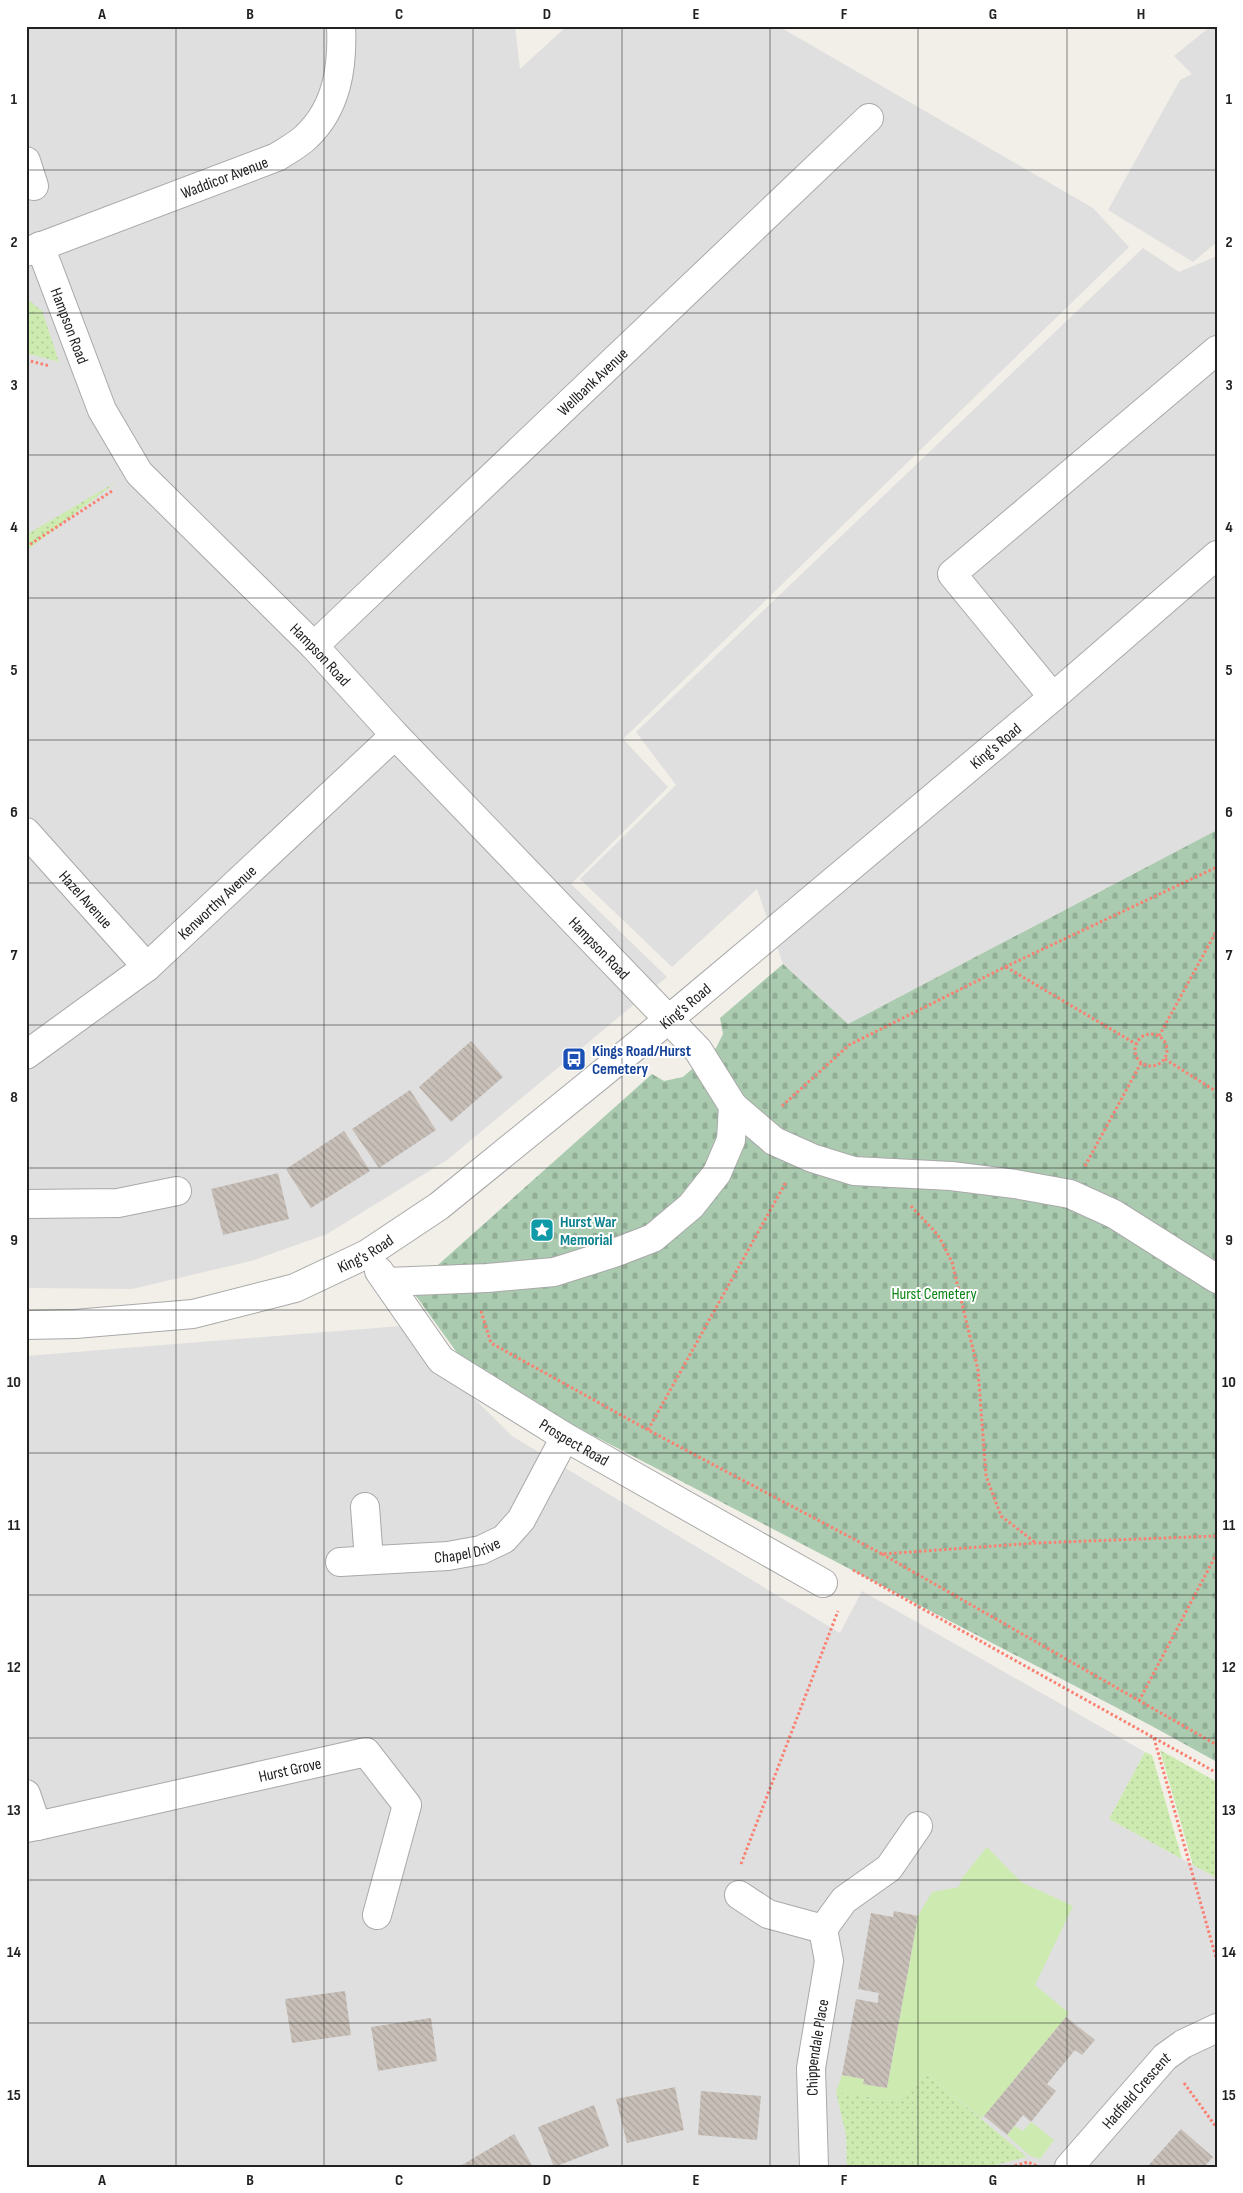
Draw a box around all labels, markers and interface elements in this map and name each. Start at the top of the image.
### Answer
text: A [97,5,106,24]
text: B [246,5,254,24]
text: C [395,5,403,24]
text: D [543,5,551,24]
text: E [693,5,700,24]
text: F [841,5,848,24]
text: G [989,5,997,24]
text: H [1137,5,1145,24]
text: 1 [11,90,18,109]
text: 1 [1226,90,1233,109]
street label: Waddicor Avenue [179,153,271,203]
text: 2 [10,233,18,252]
text: 2 [1225,233,1233,252]
street label: Hampson Road [46,285,92,367]
street label: Wellbank Avenue [554,344,632,420]
text: 3 [10,376,18,395]
text: 3 [1225,376,1233,395]
text: 4 [10,518,18,537]
text: 4 [1225,518,1233,537]
street label: Hampson Road [285,620,354,691]
text: 5 [10,661,18,680]
text: 5 [1225,661,1233,680]
street label: King's Road [967,720,1026,774]
text: 6 [10,803,18,822]
text: 6 [1225,803,1233,822]
street label: Kenworthy Avenue [175,862,261,944]
street label: Hazel Avenue [54,867,116,933]
street label: Hampson Road [564,913,633,984]
text: 7 [11,946,18,965]
text: 7 [1226,946,1233,965]
street label: King's Road [656,980,715,1034]
place label: Kings Road/Hurst Cemetery [592,1042,691,1079]
bus stop icon: Kings Road/Hurst Cemetery [561,1046,587,1072]
text: 8 [10,1088,18,1107]
text: 8 [1225,1088,1233,1107]
place label: Hurst War Memorial [560,1213,616,1250]
place icon: Hurst War Memorial [529,1217,555,1243]
text: 9 [10,1231,18,1250]
street label: King's Road [335,1231,397,1278]
text: 9 [1225,1231,1233,1250]
park label: Hurst Cemetery [891,1285,977,1304]
text: 10 [7,1373,21,1392]
text: 10 [1222,1373,1236,1392]
street label: Prospect Road [535,1415,612,1471]
text: 11 [8,1516,21,1535]
text: 11 [1223,1516,1236,1535]
street label: Chapel Drive [434,1534,504,1568]
text: 12 [7,1658,21,1677]
text: 12 [1222,1658,1236,1677]
street label: Hurst Grove [257,1754,323,1787]
text: 13 [7,1801,21,1820]
text: 13 [1222,1801,1236,1820]
text: 14 [7,1943,21,1962]
text: 14 [1222,1943,1236,1962]
street label: Chippendale Place [803,1998,833,2096]
street label: Hadfield Crescent [1099,2048,1175,2133]
text: 15 [7,2086,21,2105]
text: 15 [1222,2086,1236,2105]
text: A [97,2171,106,2190]
text: B [246,2171,254,2190]
text: C [395,2171,403,2190]
text: D [543,2171,551,2190]
text: E [693,2171,700,2190]
text: F [841,2171,848,2190]
text: G [989,2171,997,2190]
text: H [1137,2171,1145,2190]

